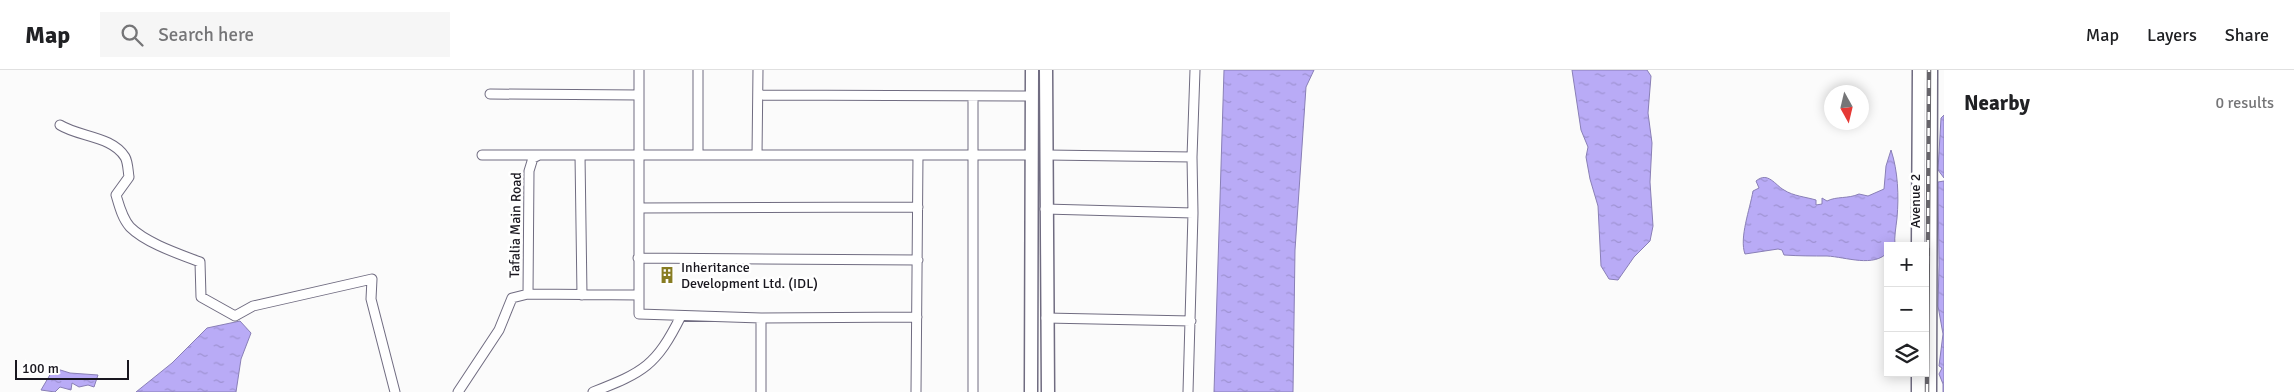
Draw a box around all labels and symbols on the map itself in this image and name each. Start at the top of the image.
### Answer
north arrow [1824,85,1869,130]
street label: Tafalia Main Road [506,172,525,278]
street label: Avenue 2 [1907,174,1924,228]
place label: Inheritance Development Ltd. (IDL) [681,259,818,292]
building icon: Inheritance Development Ltd. (IDL) [657,265,677,285]
scale bar [15,357,129,380]

